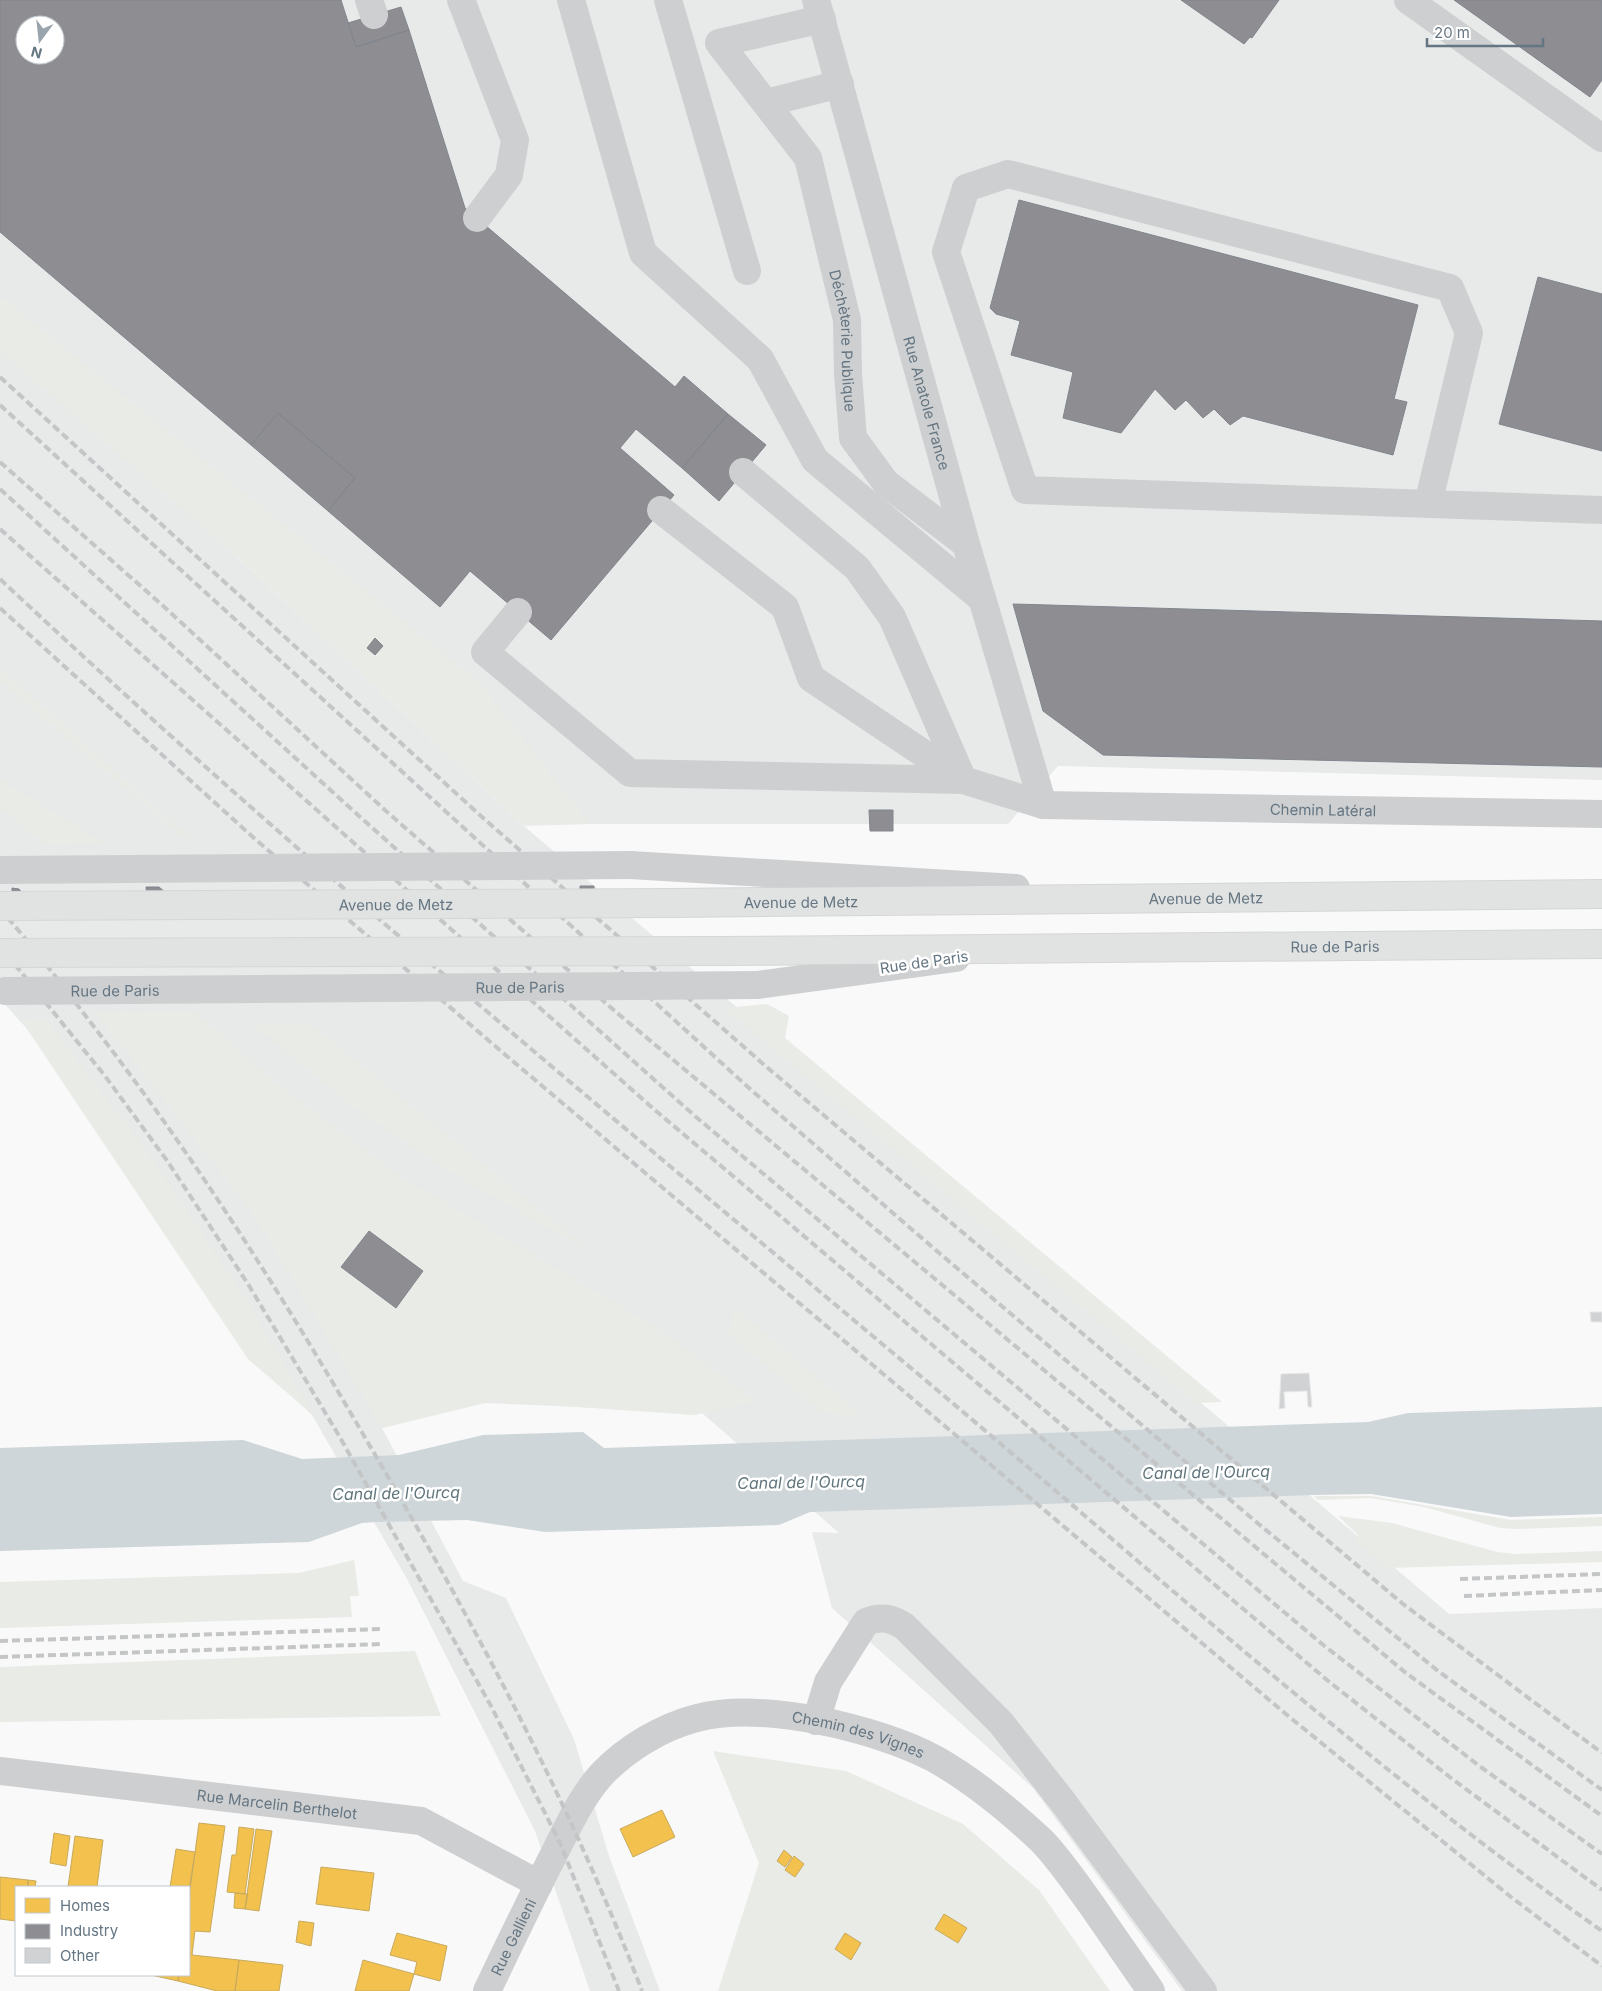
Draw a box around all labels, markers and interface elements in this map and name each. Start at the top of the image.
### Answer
north arrow [15,15,65,65]
scale bar [1427,15,1543,47]
text: 20 m [1434,23,1470,42]
text: N [29,43,44,63]
street label: Déchèterie Publique [826,268,860,413]
street label: Rue Anatole France [900,334,955,472]
street label: Chemin Latéral [1270,799,1377,820]
street label: Avenue de Metz [1149,888,1263,908]
street label: Avenue de Metz [744,892,858,912]
street label: Avenue de Metz [339,894,453,914]
street label: Rue de Paris [1290,936,1380,956]
street label: Rue de Paris [879,946,970,978]
street label: Rue de Paris [475,977,565,997]
street label: Rue de Paris [70,980,160,1000]
water label: Canal de l'Ourcq [1142,1461,1270,1483]
water label: Canal de l'Ourcq [737,1471,865,1493]
water label: Canal de l'Ourcq [332,1482,460,1504]
street label: Chemin des Vignes [791,1707,928,1762]
street label: Rue Marcelin Berthelot [196,1785,358,1823]
legend [15,1886,190,1976]
street label: Rue Gallieni [486,1895,540,1979]
text: Homes [60,1896,110,1915]
text: Industry [60,1921,119,1940]
text: Other [60,1946,100,1965]

